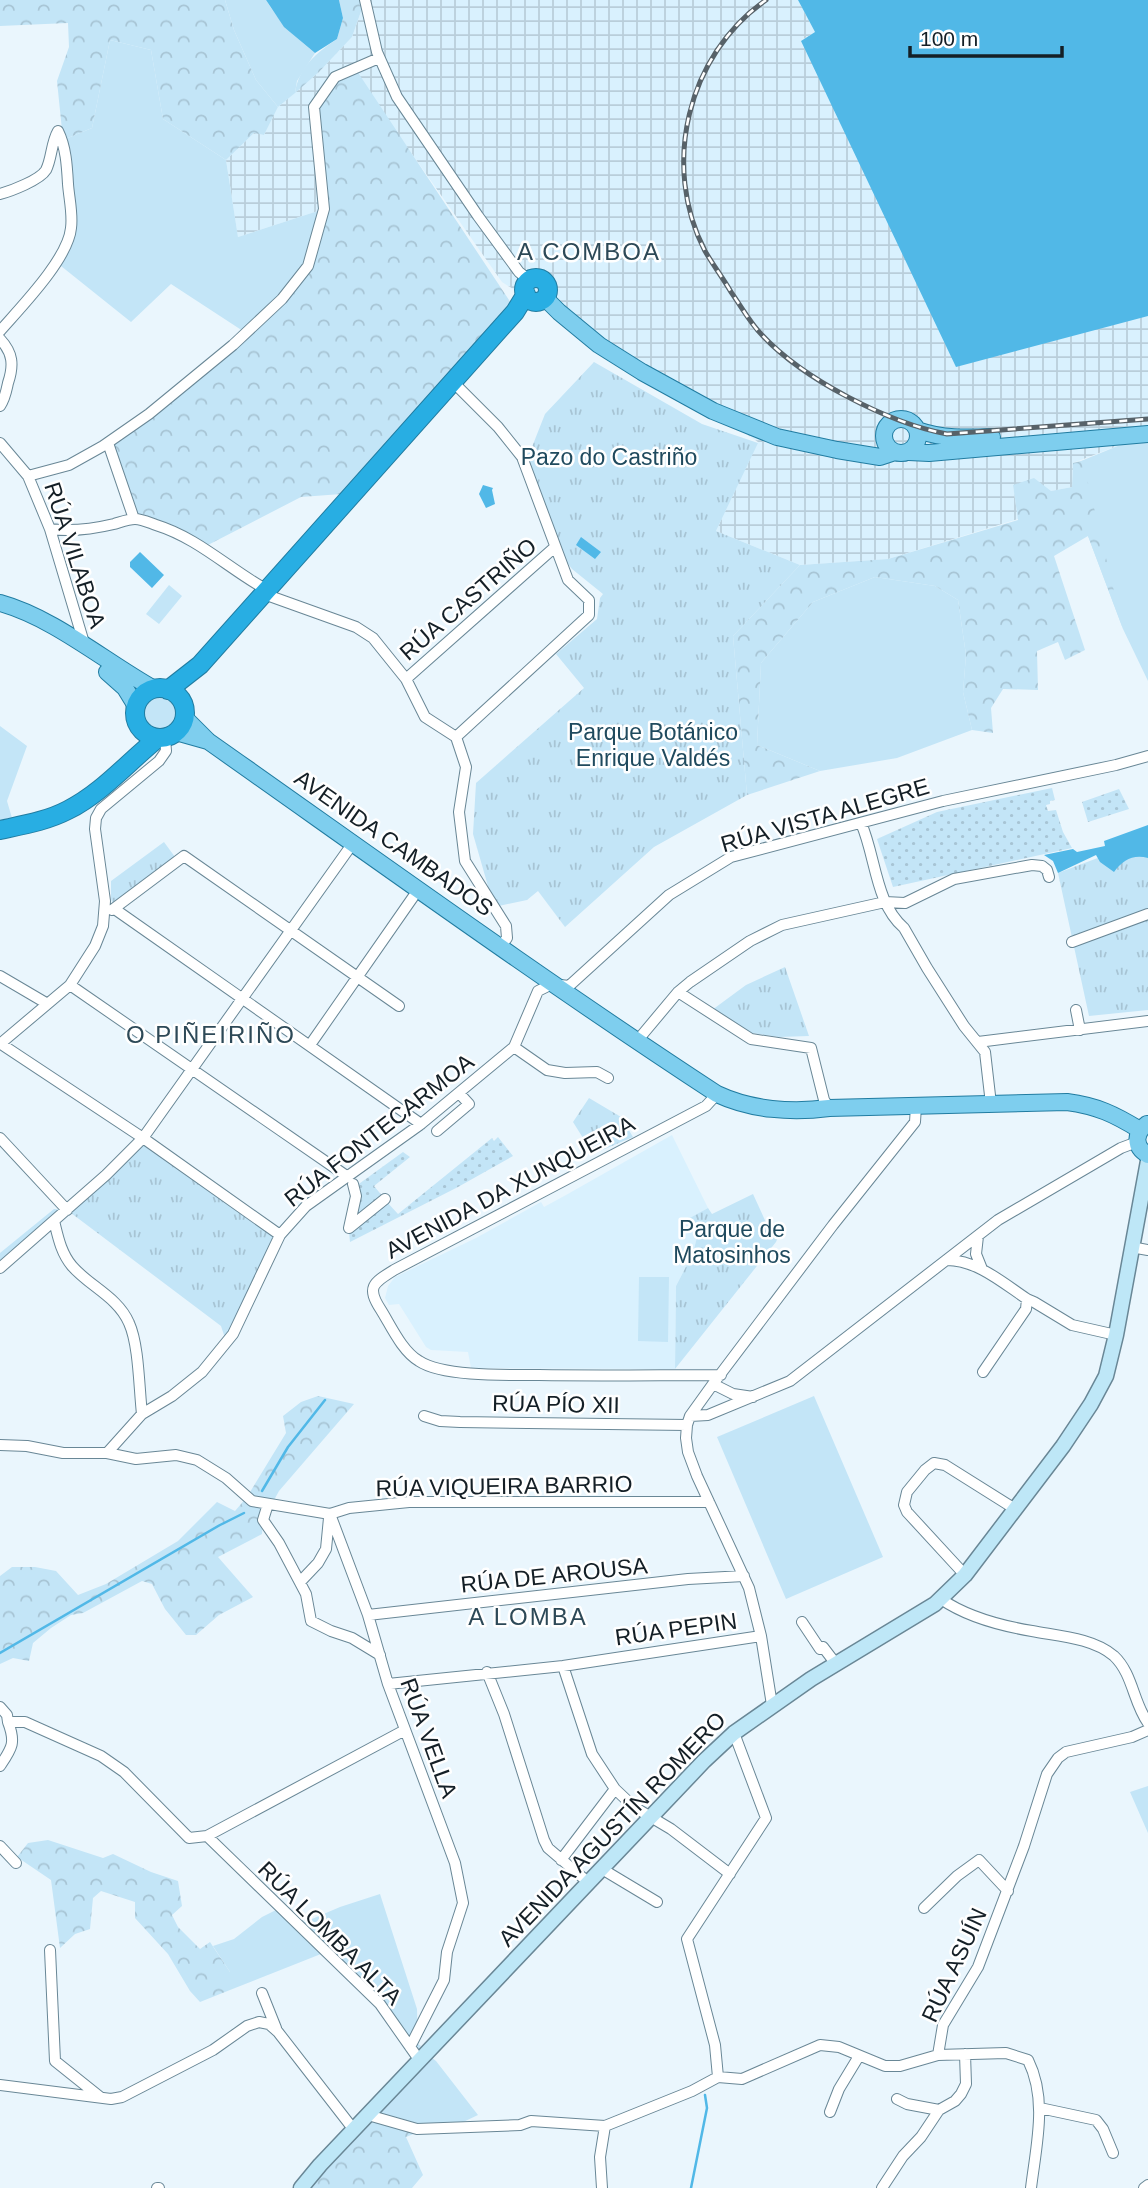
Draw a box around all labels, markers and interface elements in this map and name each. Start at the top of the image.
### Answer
scale bar [910,14,1062,58]
text: 100 m [920,27,978,50]
district label: A COMBOA [517,238,661,265]
park label: Pazo do Castriño [521,444,697,470]
street label: RÚA VILABOA [39,479,111,632]
street label: RÚA CASTRIÑO [394,533,542,665]
park label: Parque Botánico Enrique Valdés [568,719,738,771]
street label: AVENIDA CAMBADOS [290,765,498,921]
street label: RÚA VISTA ALEGRE [718,773,932,857]
district label: O PIÑEIRIÑO [126,1021,296,1048]
street label: RÚA FONTECARMOA [279,1048,479,1212]
street label: AVENIDA DA XUNQUEIRA [381,1110,640,1264]
park label: Parque de Matosinhos [673,1216,791,1268]
street label: RÚA PÍO XII [492,1390,620,1418]
street label: RÚA VIQUEIRA BARRIO [375,1471,633,1501]
street label: RÚA DE AROUSA [459,1552,649,1598]
district label: A LOMBA [468,1603,588,1630]
street label: RÚA PEPIN [613,1608,739,1650]
street label: RÚA VELLA [395,1675,463,1802]
street label: AVENIDA AGUSTÍN ROMERO [493,1707,731,1951]
street label: RÚA LOMBA ALTA [253,1856,408,2011]
street label: RÚA ASUÍN [916,1904,992,2026]

